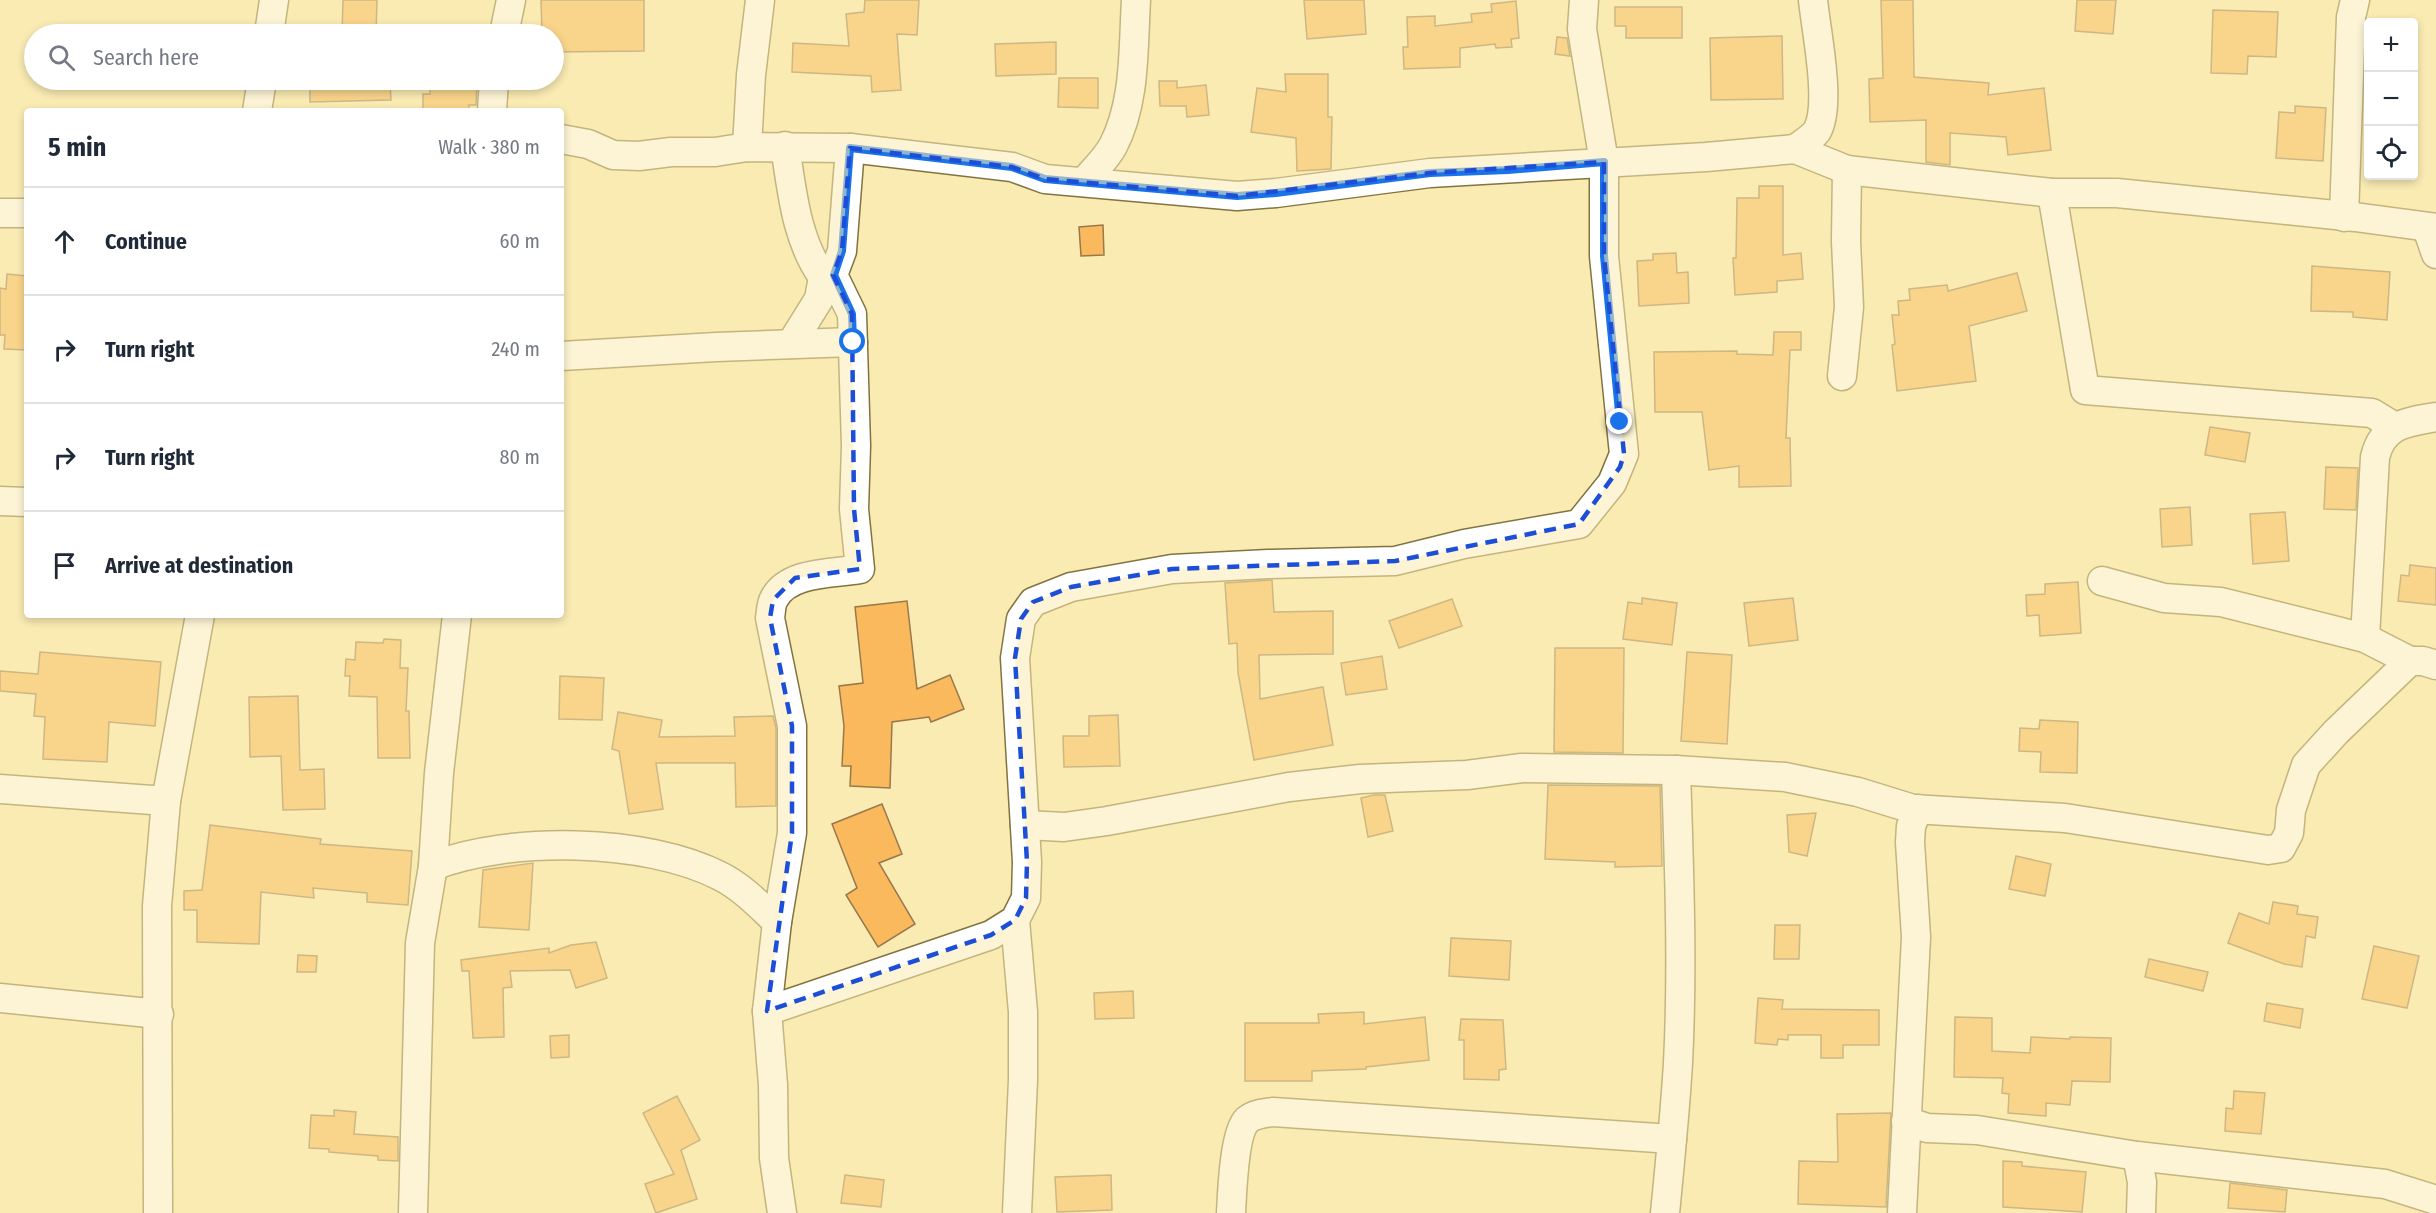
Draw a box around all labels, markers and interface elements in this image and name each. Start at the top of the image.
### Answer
map controls [2364,18,2418,180]
button: + [2364,18,2418,72]
search box [24,24,564,90]
icon: search [45,41,78,74]
text: Search here [93,44,199,71]
button: − [2364,72,2418,126]
button: locate [2364,126,2418,180]
text: 5 min [48,132,106,163]
text: Walk · 380 m [438,135,540,159]
icon: ahead [48,225,81,258]
text: Continue [105,228,187,255]
text: 60 m [500,229,540,253]
route start [839,328,865,354]
icon: right [48,333,81,366]
text: Turn right [105,336,194,363]
text: 240 m [491,337,540,361]
route end [1606,408,1632,434]
icon: right [48,441,81,474]
text: Turn right [105,444,194,471]
text: 80 m [500,445,540,469]
icon: arrive [48,549,81,582]
text: Arrive at destination [105,552,293,579]

